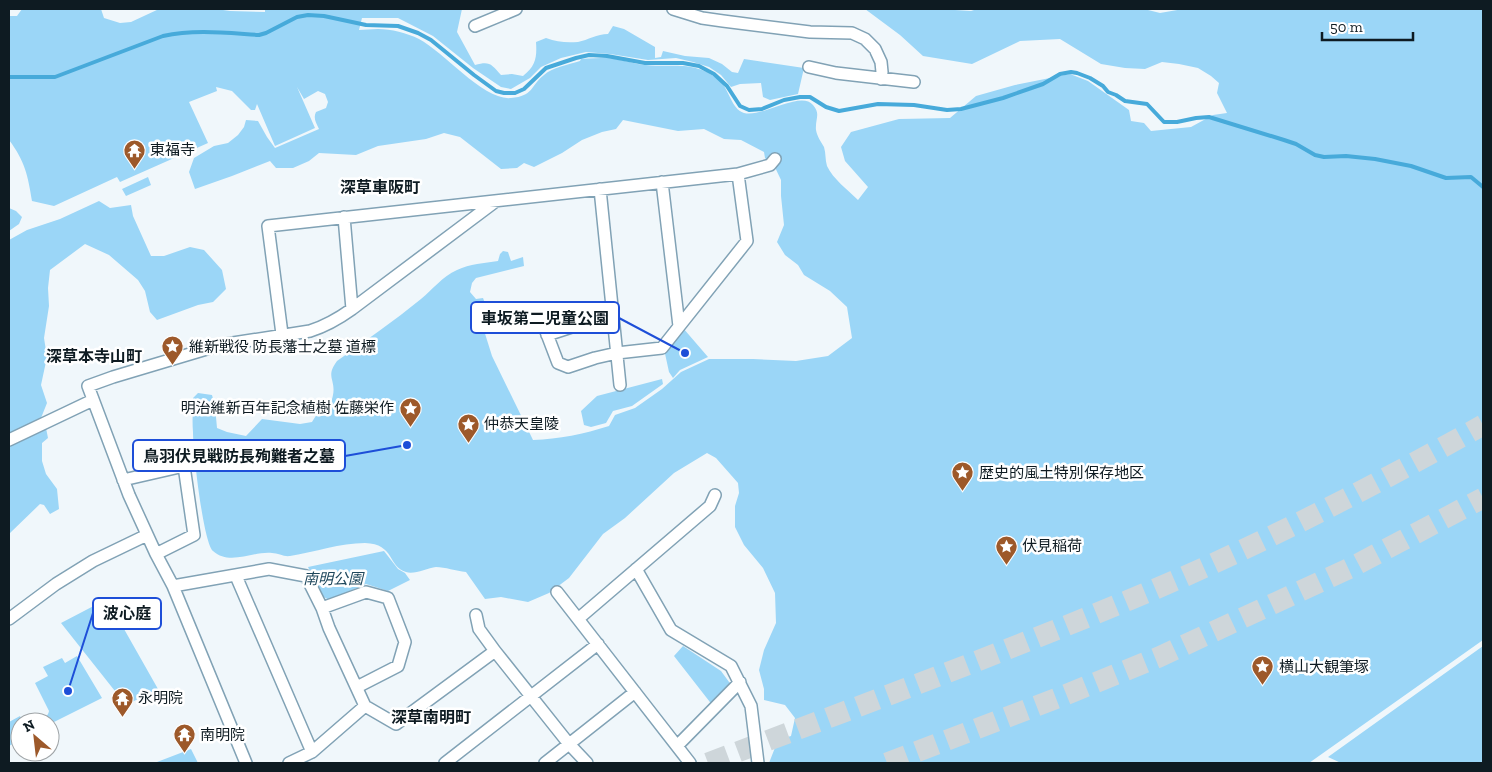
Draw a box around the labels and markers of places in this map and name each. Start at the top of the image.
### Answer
temple icon: 東福寺 [122,138,146,169]
place label: 東福寺 [150,141,195,159]
callout: 車坂第二児童公園 [471,302,619,333]
place icon: 維新戦役 防長藩士之墓 道標 [161,335,185,366]
place label: 維新戦役 防長藩士之墓 道標 [189,338,376,356]
place icon: 明治維新百年記念植樹 佐藤栄作 [398,396,422,427]
place label: 明治維新百年記念植樹 佐藤栄作 [181,399,394,417]
place icon: 仲恭天皇陵 [456,412,480,443]
place label: 仲恭天皇陵 [484,415,559,433]
callout: 鳥羽伏見戦防長殉難者之墓 [133,440,345,471]
place icon: 歴史的風土特別保存地区 [951,461,975,492]
place label: 歴史的風土特別保存地区 [979,464,1144,482]
place icon: 伏見稲荷 [994,534,1018,565]
place label: 伏見稲荷 [1022,537,1082,555]
callout: 波心庭 [93,598,161,629]
place icon: 横山大観筆塚 [1251,655,1275,686]
place label: 横山大観筆塚 [1279,658,1369,676]
temple icon: 永明院 [110,686,134,717]
place label: 永明院 [138,689,183,707]
temple icon: 南明院 [172,723,196,754]
place label: 南明院 [200,726,245,744]

